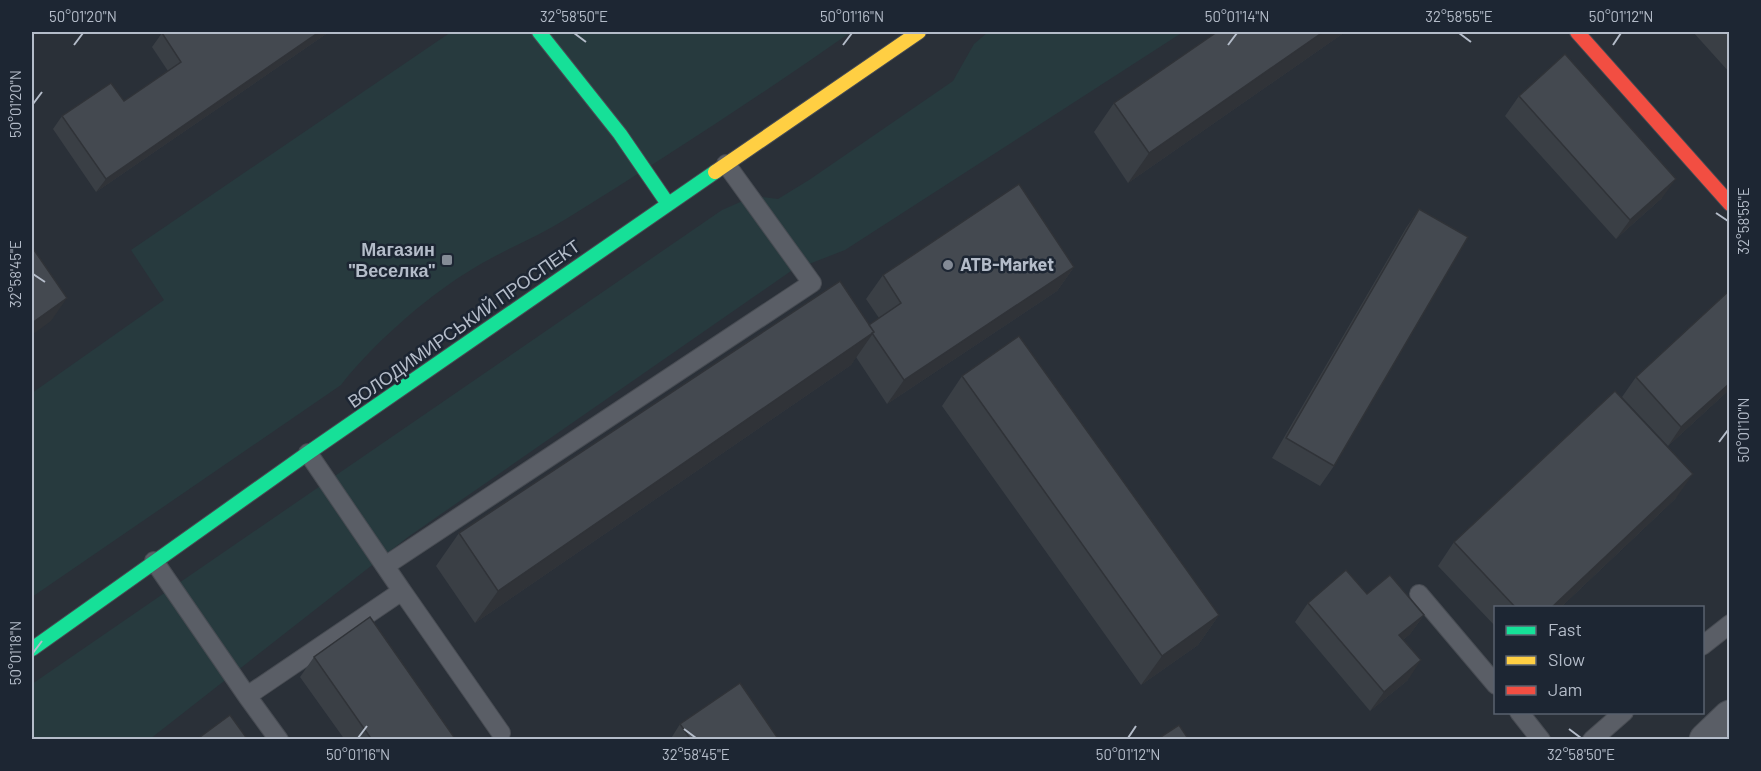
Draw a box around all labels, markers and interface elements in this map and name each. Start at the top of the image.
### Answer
text: 50°01'20"N [49,7,117,25]
text: 32°58'50"E [540,7,608,25]
text: 50°01'16"N [820,7,884,25]
text: 50°01'14"N [1205,7,1269,25]
text: 32°58'55"E [1425,7,1493,25]
text: 50°01'12"N [1589,7,1653,25]
text: 50°01'20"N [6,70,24,138]
text: 32°58'55"E [1734,187,1752,255]
street label: ВОЛОДИМИРСЬКИЙ ПРОСПЕКТ [343,234,584,412]
place label: Магазин "Веселка" [349,238,436,281]
text: 32°58'45"E [6,240,24,308]
marker: Магазин "Веселка" [440,253,454,267]
place label: ATB-Market [960,253,1054,275]
marker: ATB-Market [941,258,955,272]
text: 50°01'10"N [1734,398,1752,463]
legend [1494,606,1704,714]
text: Fast [1548,618,1582,640]
text: 50°01'18"N [6,621,24,685]
text: Slow [1548,648,1585,670]
text: Jam [1548,678,1582,700]
text: 50°01'16"N [326,745,390,763]
text: 32°58'45"E [662,745,730,763]
text: 50°01'12"N [1096,745,1160,763]
text: 32°58'50"E [1547,745,1615,763]

